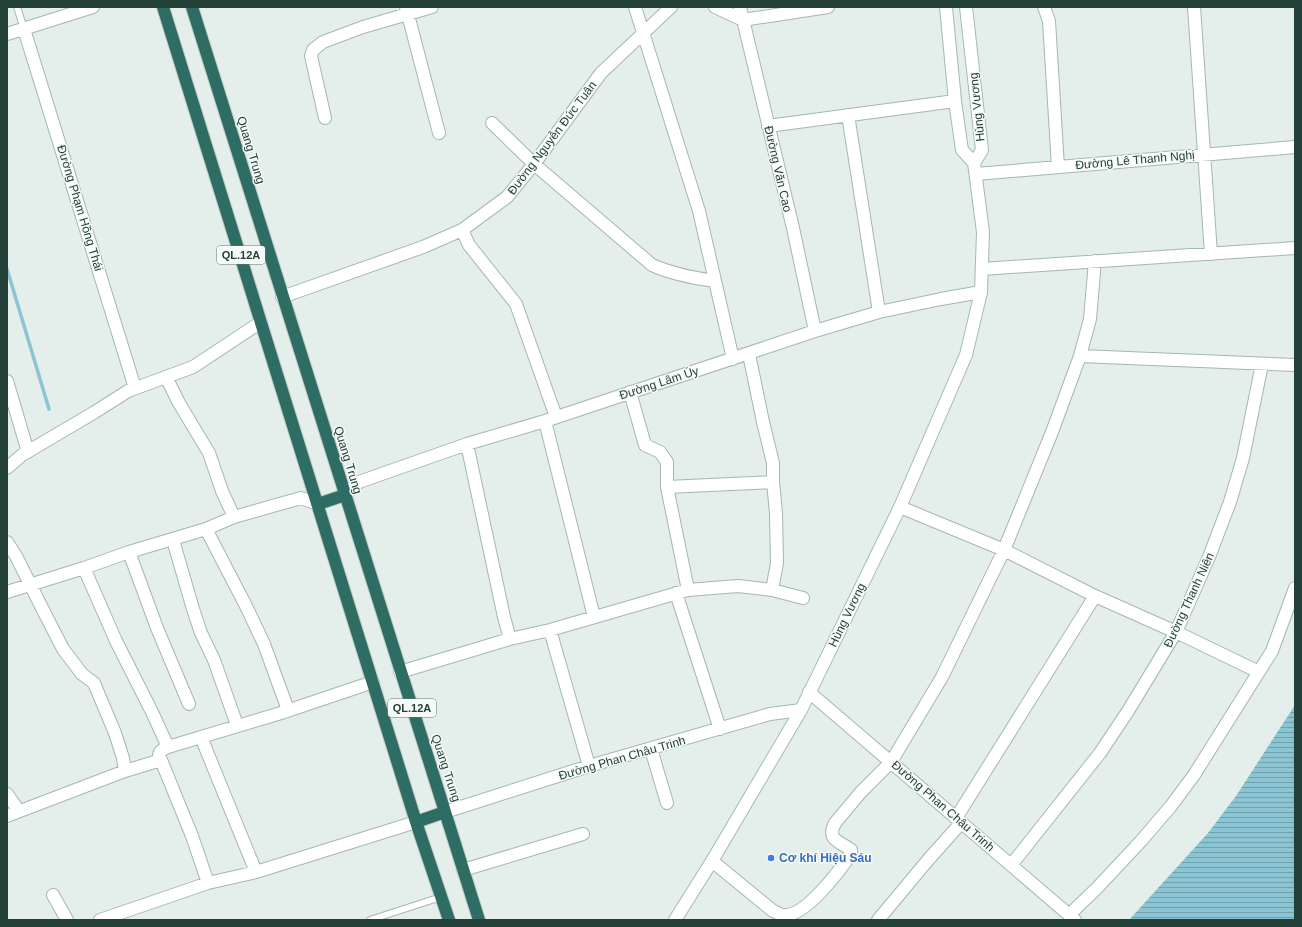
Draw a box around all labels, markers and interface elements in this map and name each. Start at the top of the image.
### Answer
street label: Hùng Vương [966,72,988,142]
street label: Đường Nguyễn Đức Tuân [504,78,599,198]
street label: Quang Trung [234,114,268,186]
street label: Đường Văn Cao [761,125,795,214]
street label: Đường Phạm Hồng Thái [54,143,106,273]
street label: Đường Lê Thanh Nghị [1075,148,1195,172]
road number: QL.12A [217,246,265,264]
street label: Đường Lâm Úy [617,363,700,402]
street label: Quang Trung [331,424,365,496]
street label: Đường Thanh Niên [1161,550,1217,650]
street label: Hùng Vương [826,581,868,649]
road number: QL.12A [388,699,436,717]
street label: Quang Trung [429,733,463,803]
street label: Đường Phan Châu Trinh [557,733,687,783]
street label: Đường Phan Châu Trinh [889,758,997,854]
place label: Cơ khí Hiệu Sáu [779,851,872,865]
marker: Cơ khí Hiệu Sáu [766,853,776,863]

